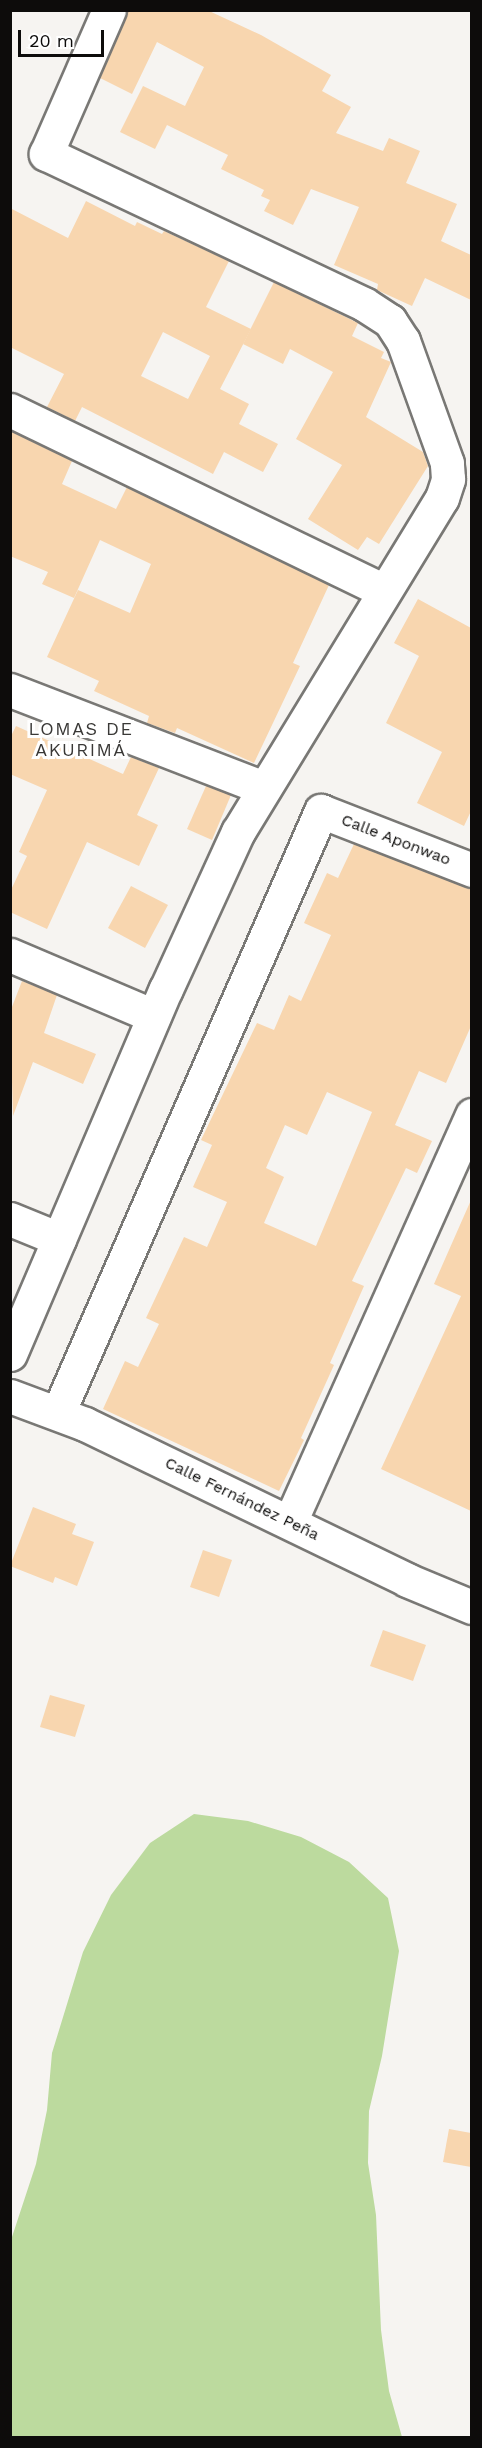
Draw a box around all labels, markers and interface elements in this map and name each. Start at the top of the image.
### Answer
scale bar [21,18,106,56]
text: 20 m [29,30,74,51]
district label: LOMAS DE AKURIMÁ [28,719,134,762]
street label: Calle Aponwao [338,810,454,870]
street label: Calle Fernández Peña [162,1453,322,1545]

